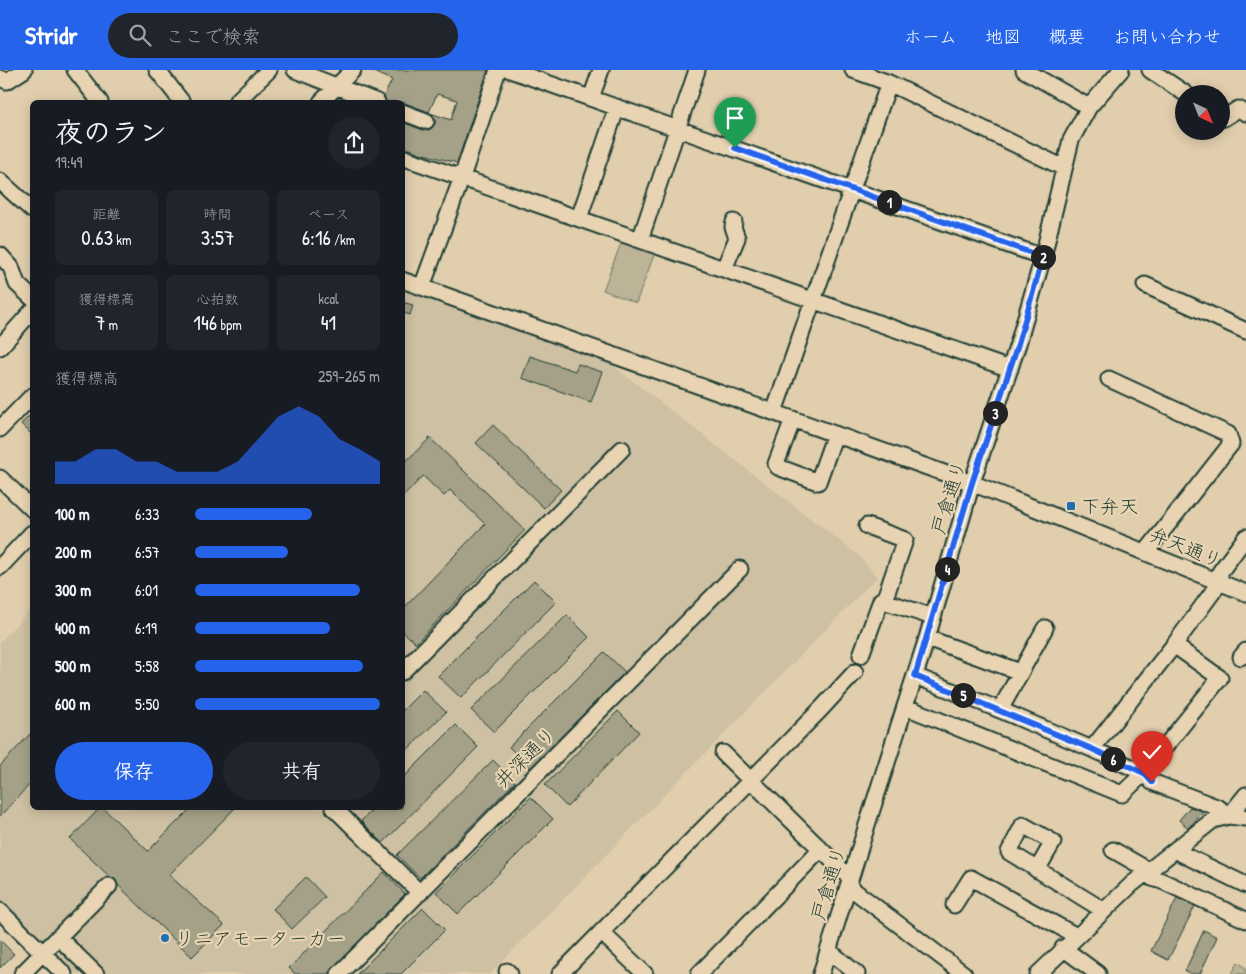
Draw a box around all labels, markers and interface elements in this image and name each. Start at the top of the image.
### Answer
search box [108,13,458,58]
text: Stridr [25,19,78,51]
icon: search [126,21,154,49]
text: ここで検索 [166,23,261,49]
text: ホーム [904,24,957,49]
text: 地図 [985,24,1021,49]
text: 概要 [1049,24,1085,49]
text: お問い合わせ [1113,24,1221,49]
north arrow [1175,85,1230,140]
map controls [1175,85,1230,140]
pin [714,97,756,148]
icon: arrive [721,104,749,132]
text: 夜のラン [55,113,167,151]
button: share [328,117,380,169]
text: 19:49 [55,151,82,173]
pin: 1 [876,190,902,214]
text: 1 [887,193,892,212]
text: 距離 [93,204,121,223]
text: 時間 [204,204,232,223]
text: ペース [308,204,349,223]
text: 0.63 [81,223,113,252]
text: 3:57 [201,223,234,252]
text: 6:16 [302,223,331,252]
text: km [113,230,132,249]
text: /km [331,230,355,249]
pin: 2 [1030,244,1056,270]
text: 2 [1040,248,1047,267]
text: 獲得標高 [79,289,135,308]
text: 心拍数 [197,289,239,308]
text: kcal [318,289,339,308]
text: 7 [95,308,105,337]
text: 146 [193,308,217,337]
text: 41 [321,308,336,337]
text: m [105,315,118,334]
text: bpm [217,315,242,334]
text: 259–265 m [318,365,380,387]
text: 獲得標高 [55,367,119,389]
pin: 3 [982,400,1008,426]
text: 3 [992,404,999,423]
street label: 戸倉通り [924,457,972,537]
place label: 下弁天 [1081,493,1138,519]
marker: 下弁天 [1065,500,1077,512]
text: 100 m [55,503,90,525]
text: 6:33 [135,503,159,525]
street label: 弁天通り [1146,521,1226,573]
text: 200 m [55,541,91,563]
text: 6:57 [135,541,160,563]
pin: 4 [934,556,960,582]
text: 4 [945,560,950,579]
text: 300 m [55,579,91,601]
text: 6:01 [135,579,158,601]
text: 400 m [55,617,90,639]
text: 6:19 [135,617,157,639]
text: 500 m [55,655,91,677]
text: 5:58 [135,655,159,677]
pin: 5 [950,682,976,708]
text: 5 [961,686,966,705]
text: 600 m [55,693,90,715]
text: 5:50 [135,693,159,715]
street label: 井深通り [489,721,561,793]
pin [1131,731,1173,782]
icon: check [1138,738,1166,766]
button: 保存 [55,742,213,800]
button: 共有 [223,742,380,800]
pin: 6 [1100,746,1126,772]
text: 6 [1111,750,1116,769]
street label: 戸倉通り [804,843,852,923]
place label: リニアモーターカー [175,925,346,951]
marker: リニアモーターカー [159,932,171,944]

